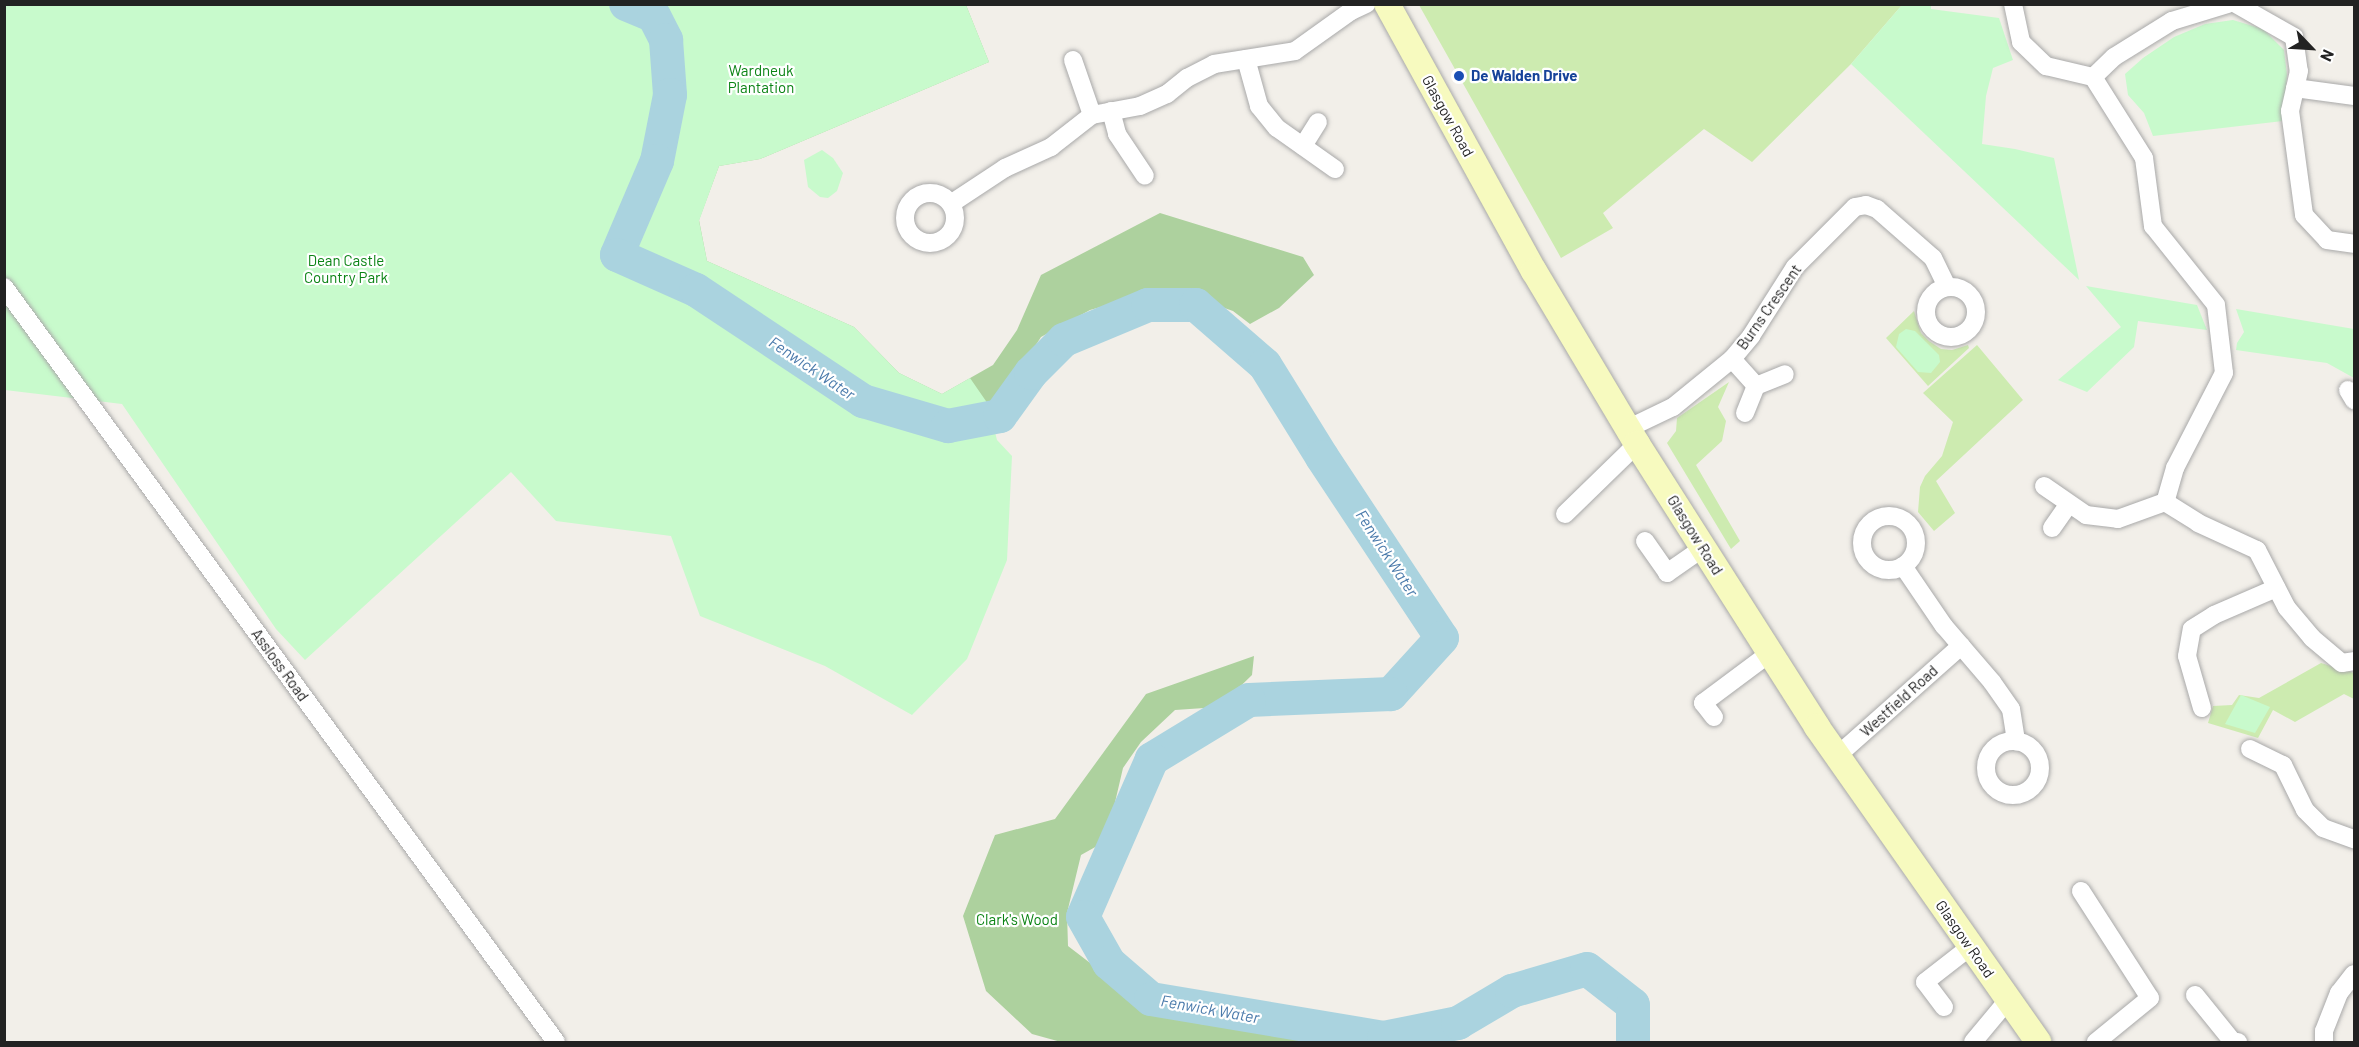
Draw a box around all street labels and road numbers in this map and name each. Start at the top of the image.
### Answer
street label: Glasgow Road [1418,72,1478,160]
street label: Burns Crescent [1733,261,1805,353]
street label: Glasgow Road [1663,492,1727,578]
street label: Assloss Road [248,625,312,705]
street label: Westfield Road [1857,662,1941,740]
street label: Glasgow Road [1932,897,1998,981]

